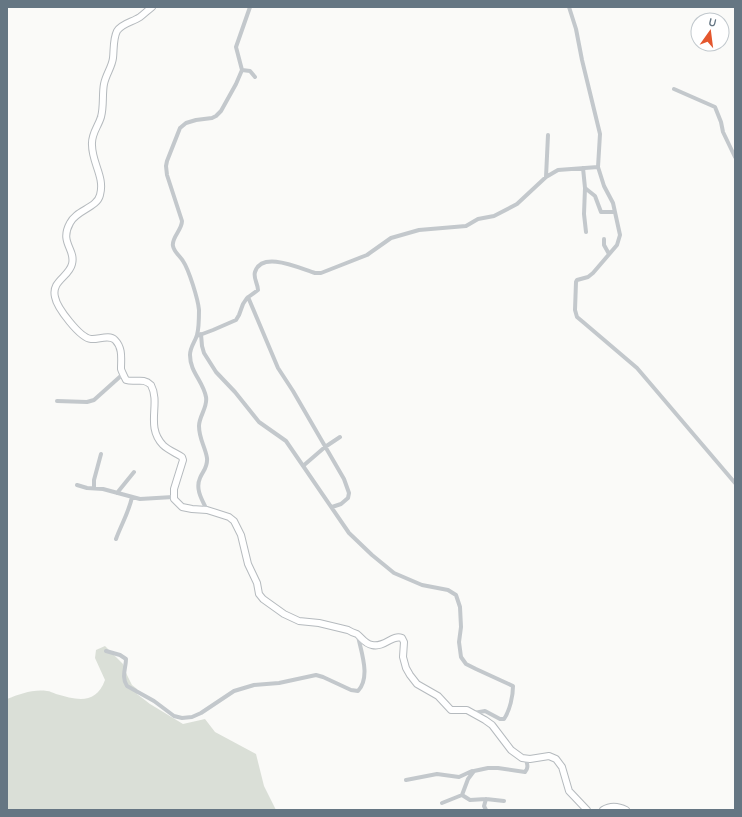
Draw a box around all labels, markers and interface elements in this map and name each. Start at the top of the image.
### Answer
north arrow [690,12,730,52]
text: U [707,15,718,30]

